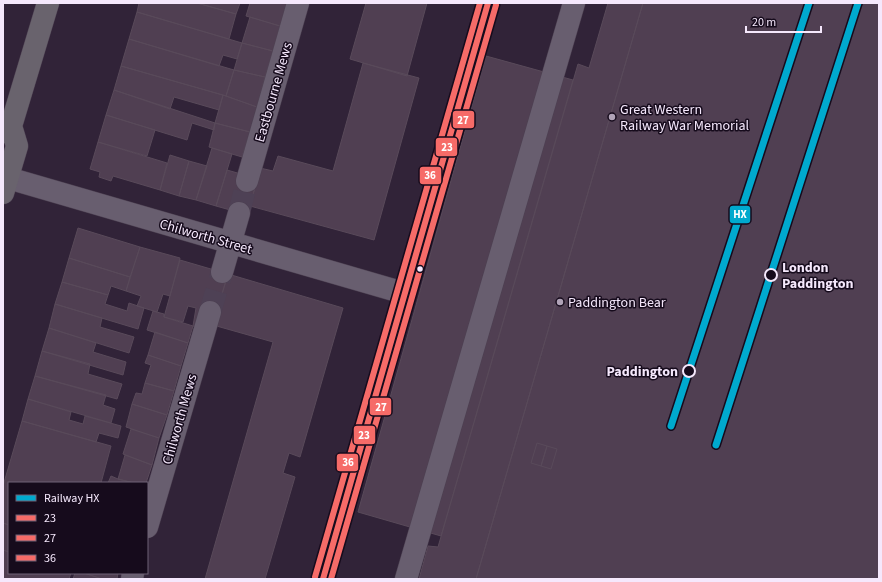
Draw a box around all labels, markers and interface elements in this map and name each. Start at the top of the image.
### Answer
scale bar [746,8,821,34]
text: 20 m [752,14,776,31]
street label: Eastbourne Mews [250,40,298,145]
place label: Great Western Railway War Memorial [620,100,749,136]
line badge: 27 [452,110,475,129]
marker: Great Western Railway War Memorial [607,112,617,122]
text: 27 [457,113,469,128]
line badge: 23 [435,137,458,157]
text: 23 [441,140,453,155]
line badge: 36 [419,166,442,185]
text: 36 [424,168,436,183]
line badge: HX [729,205,751,224]
text: HX [733,207,748,222]
street label: Chilworth Street [157,214,255,260]
place label: London Paddington [782,258,854,294]
unlabelled marker [415,264,425,274]
marker: London Paddington [764,268,778,282]
place label: Paddington Bear [568,293,666,313]
marker: Paddington Bear [555,297,565,307]
place label: Paddington [606,362,678,382]
marker: Paddington [682,364,696,378]
street label: Chilworth Mews [157,372,202,467]
line badge: 27 [369,397,392,416]
text: 27 [375,400,387,415]
line badge: 23 [353,425,376,445]
text: 23 [358,428,370,443]
line badge: 36 [336,453,359,472]
text: 36 [342,455,354,470]
legend [8,482,148,574]
text: Railway HX [44,490,99,507]
text: 23 [44,510,56,527]
text: 27 [44,530,56,547]
text: 36 [44,550,56,567]

